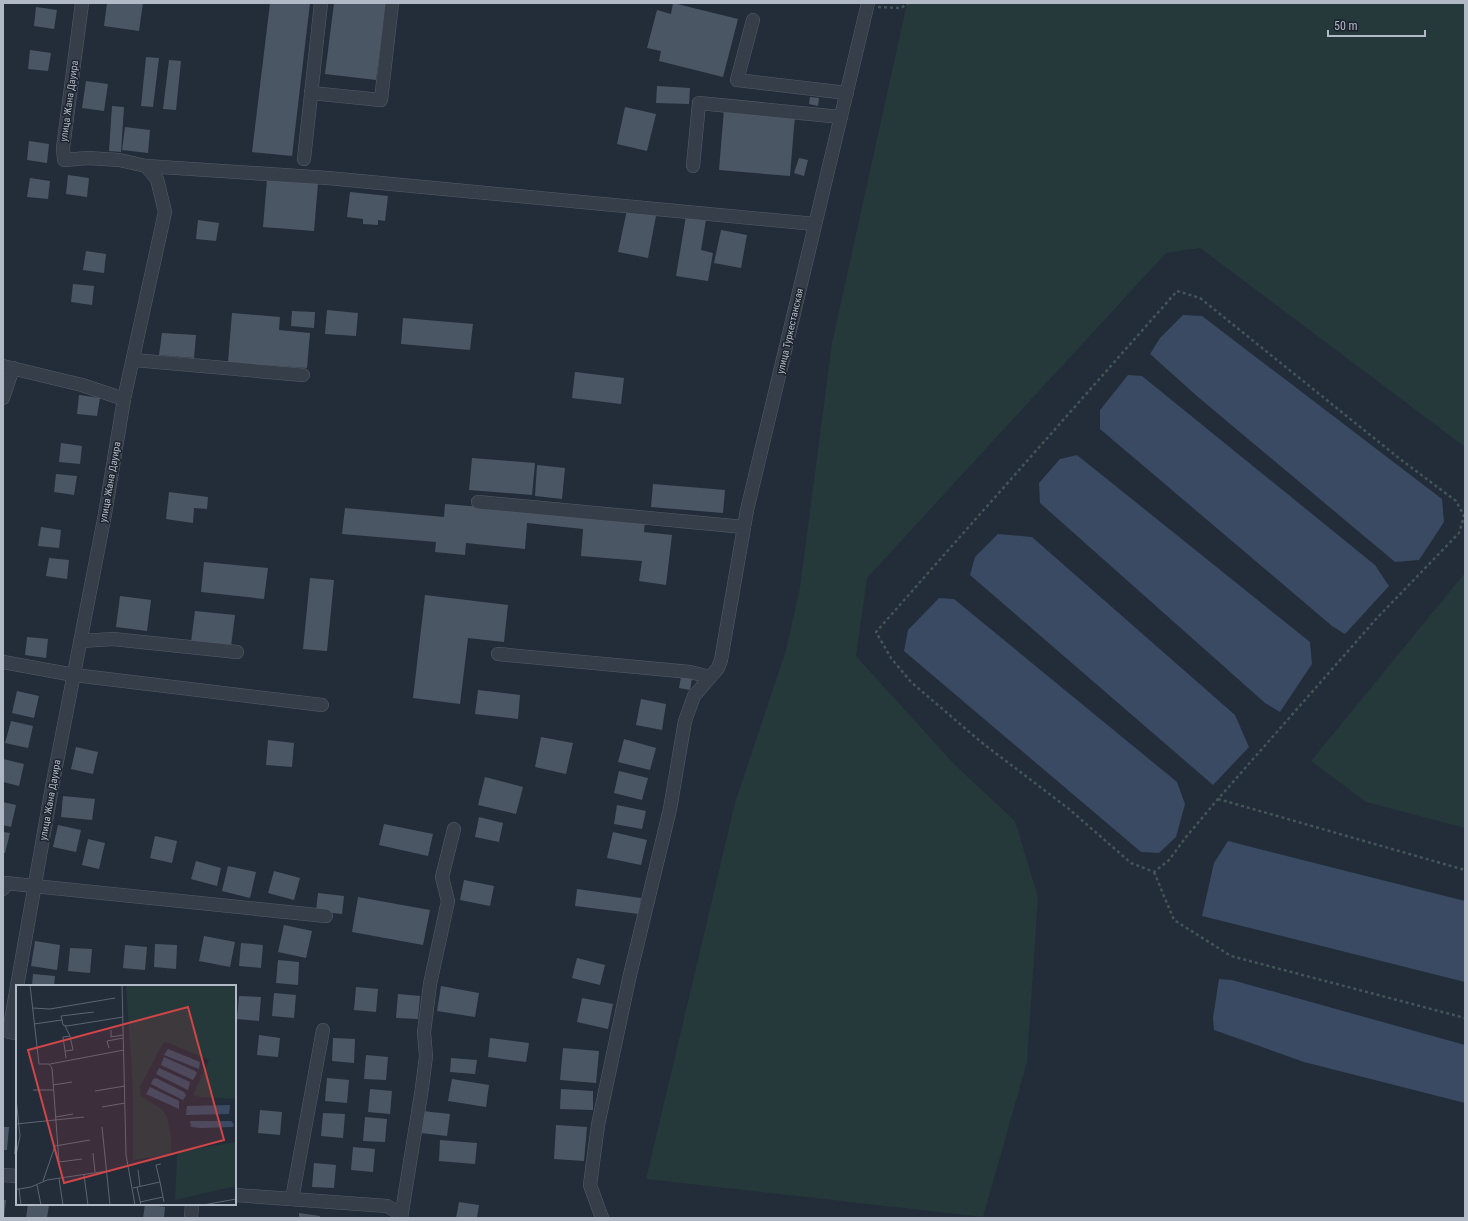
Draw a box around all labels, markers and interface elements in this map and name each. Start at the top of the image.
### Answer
scale bar [1328,12,1425,38]
text: 50 m [1334,19,1358,33]
street label: улица Жана Дауира [58,60,80,142]
street label: улица Туркестанская [775,287,805,375]
street label: улица Жана Дауира [97,441,123,523]
street label: улица Жана Дауира [37,759,63,841]
inset map [16,985,236,1205]

